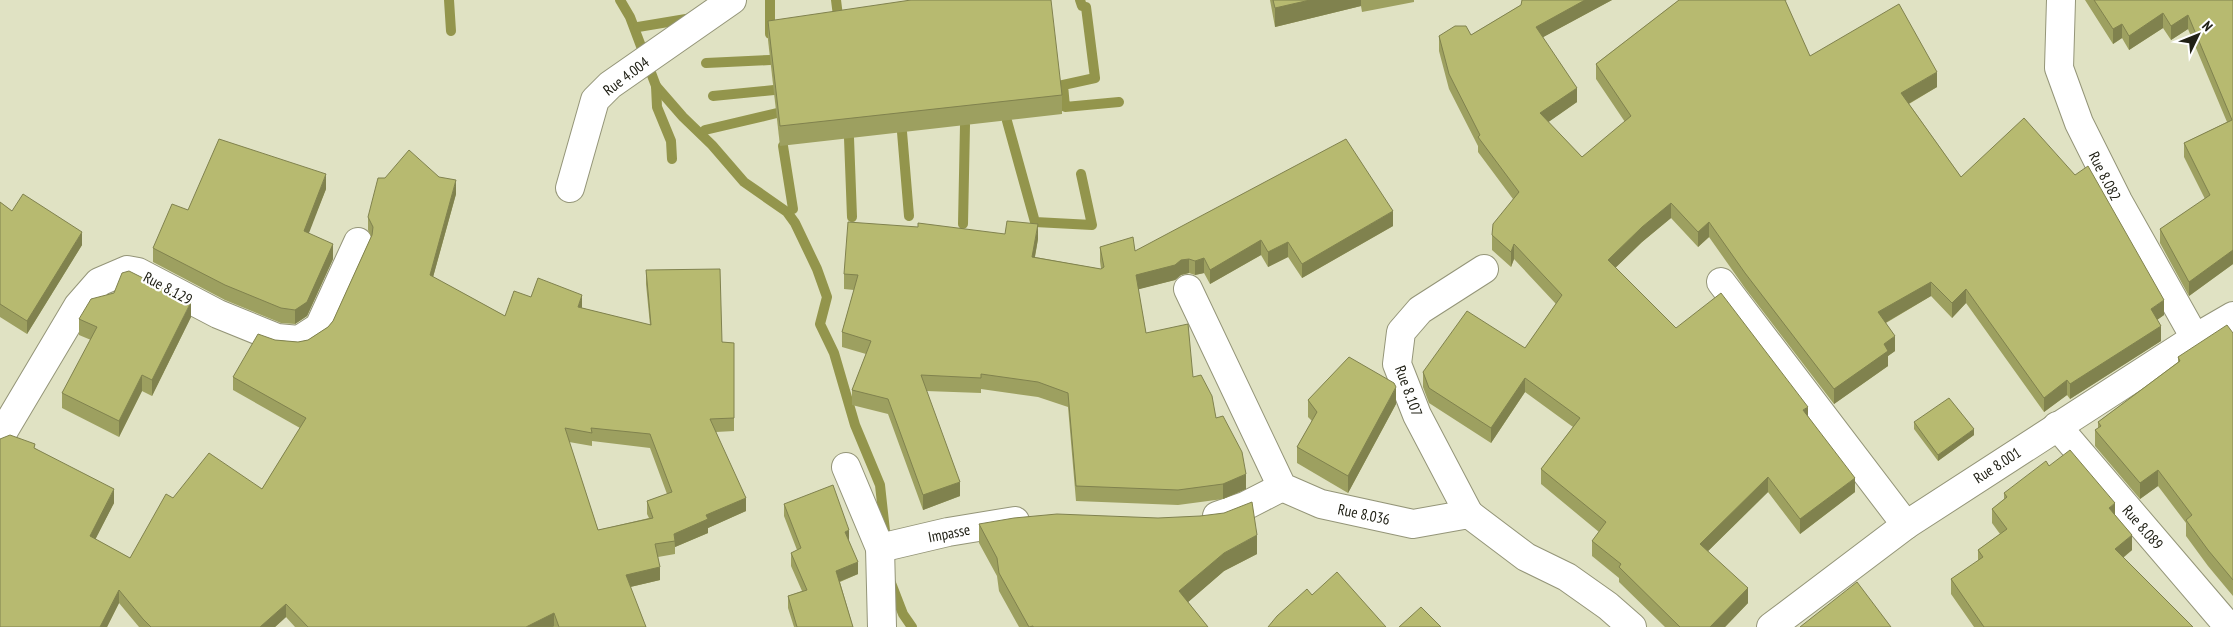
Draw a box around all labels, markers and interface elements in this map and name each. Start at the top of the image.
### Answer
north arrow [2173,10,2223,60]
text: N [2198,17,2217,35]
street label: Rue 4.004 [599,52,653,99]
street label: Rue 8.082 [2085,148,2125,204]
street label: Rue 8.129 [140,267,196,309]
street label: Rue 8.107 [1391,363,1427,419]
street label: Rue 8.001 [1970,443,2024,487]
street label: Rue 8.036 [1336,499,1392,529]
street label: Rue 8.089 [2119,501,2167,553]
street label: Impasse [927,520,971,546]

